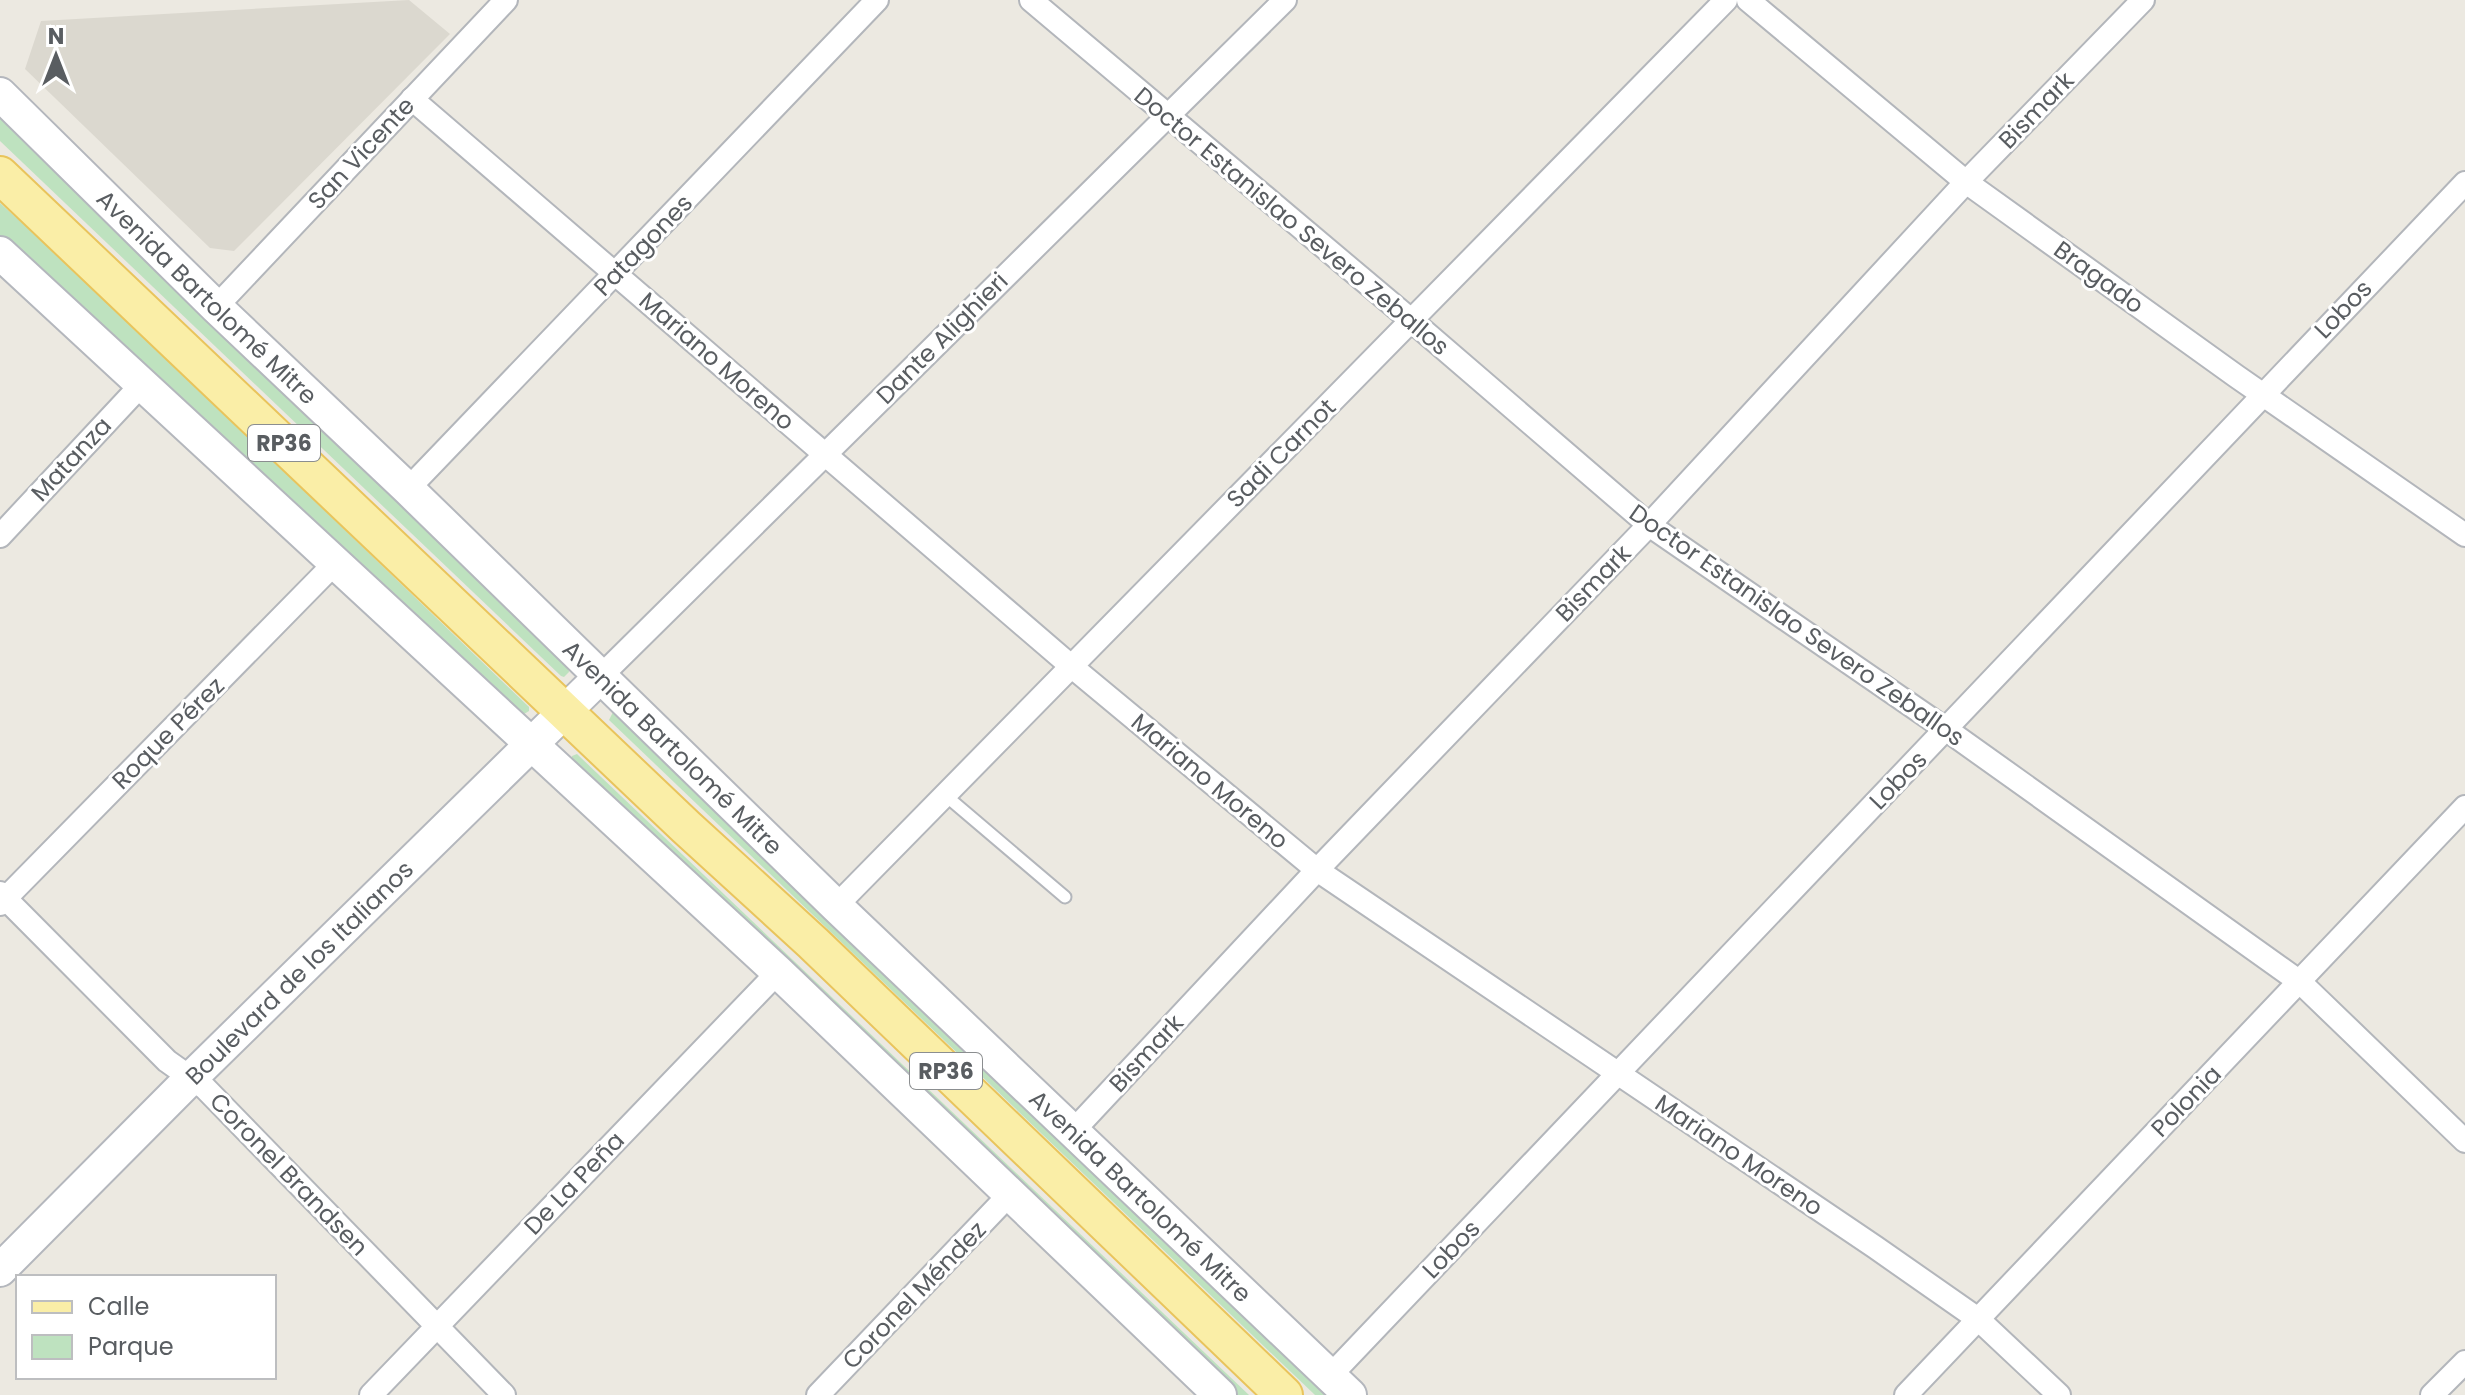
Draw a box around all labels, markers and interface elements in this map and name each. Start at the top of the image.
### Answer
north arrow [16,16,96,96]
text: N [48,21,64,52]
street label: Bismark [1991,64,2081,156]
street label: Doctor Estanislao Severo Zeballos [1127,79,1457,363]
street label: San Vicente [300,90,422,216]
street label: Avenida Bartolomé Mitre [90,182,325,411]
street label: Patagones [586,187,700,303]
street label: Bragado [2047,233,2151,321]
street label: Dante Alighieri [869,265,1015,411]
street label: Lobos [2307,272,2379,346]
street label: Mariano Moreno [632,284,802,438]
street label: Sadi Carnot [1219,391,1343,515]
street label: Matanza [23,410,119,508]
road number: RP36 [248,425,320,461]
street label: Doctor Estanislao Severo Zeballos [1623,496,1971,754]
street label: Bismark [1548,537,1638,629]
street label: Avenida Bartolomé Mitre [556,632,790,862]
street label: Roque Pérez [105,670,231,796]
street label: Mariano Moreno [1124,705,1296,857]
street label: Lobos [1862,743,1934,817]
street label: Boulevard de los Italianos [178,853,420,1092]
street label: Bismark [1101,1006,1191,1099]
road number: RP36 [910,1053,982,1089]
street label: Polonia [2144,1058,2228,1144]
street label: Avenida Bartolomé Mitre [1022,1082,1259,1310]
street label: Coronel Brandsen [202,1085,376,1263]
street label: Mariano Moreno [1649,1087,1829,1223]
street label: De La Peña [516,1124,632,1242]
street label: Lobos [1415,1212,1487,1286]
street label: Coronel Méndez [835,1214,993,1376]
legend [16,1275,276,1379]
text: Calle [88,1290,149,1323]
text: Parque [88,1330,174,1363]

